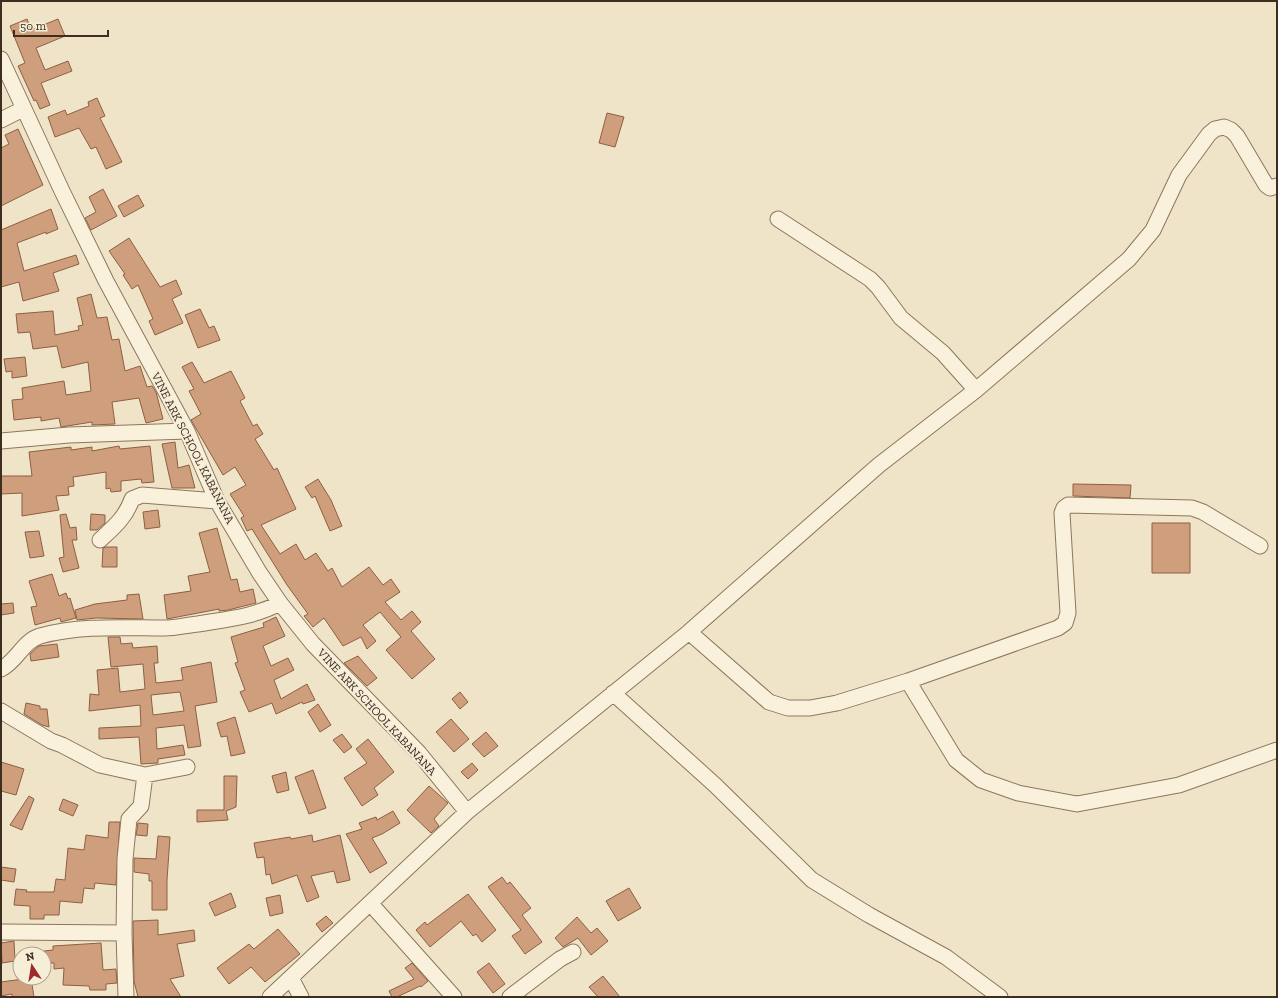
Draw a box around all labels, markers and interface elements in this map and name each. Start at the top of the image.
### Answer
scale bar [14,12,108,38]
text: 50 m [20,19,47,33]
street label: VINE ARK SCHOOL KABANANA [148,369,237,526]
street label: VINE ARK SCHOOL KABANANA [314,645,439,778]
north arrow [12,946,52,986]
text: N [25,949,36,964]

